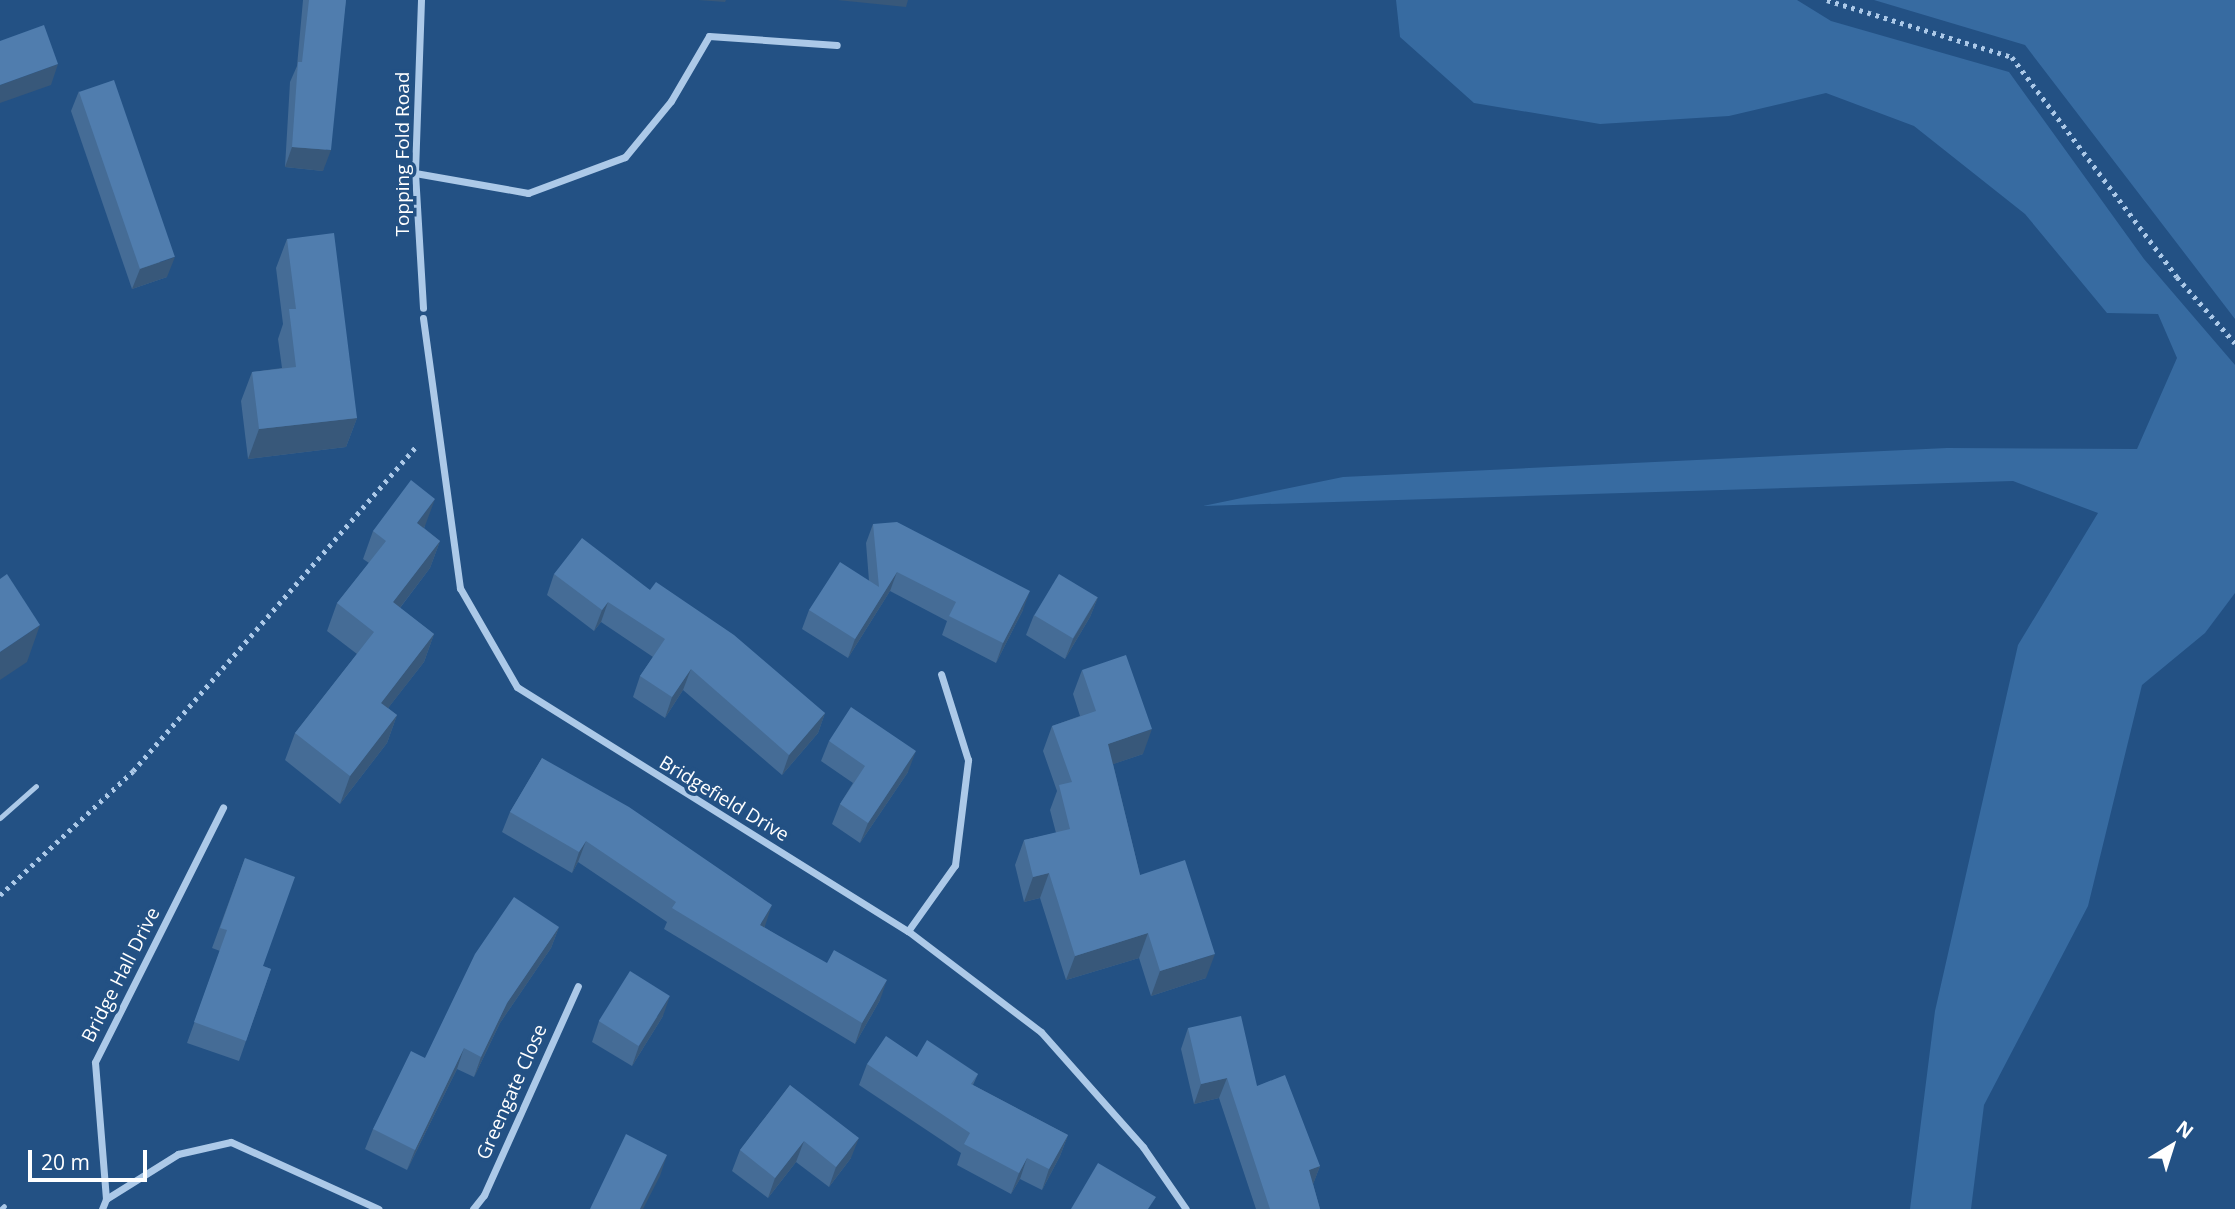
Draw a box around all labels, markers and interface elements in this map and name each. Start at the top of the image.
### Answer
street label: Topping Fold Road [392,72,414,236]
street label: Bridgefield Drive [655,751,793,847]
street label: Bridge Hall Drive [77,904,165,1046]
street label: Greengate Close [472,1021,552,1163]
north arrow [2137,1111,2207,1181]
text: N [2171,1114,2199,1144]
scale bar [32,1136,150,1180]
text: 20 m [41,1148,90,1176]

